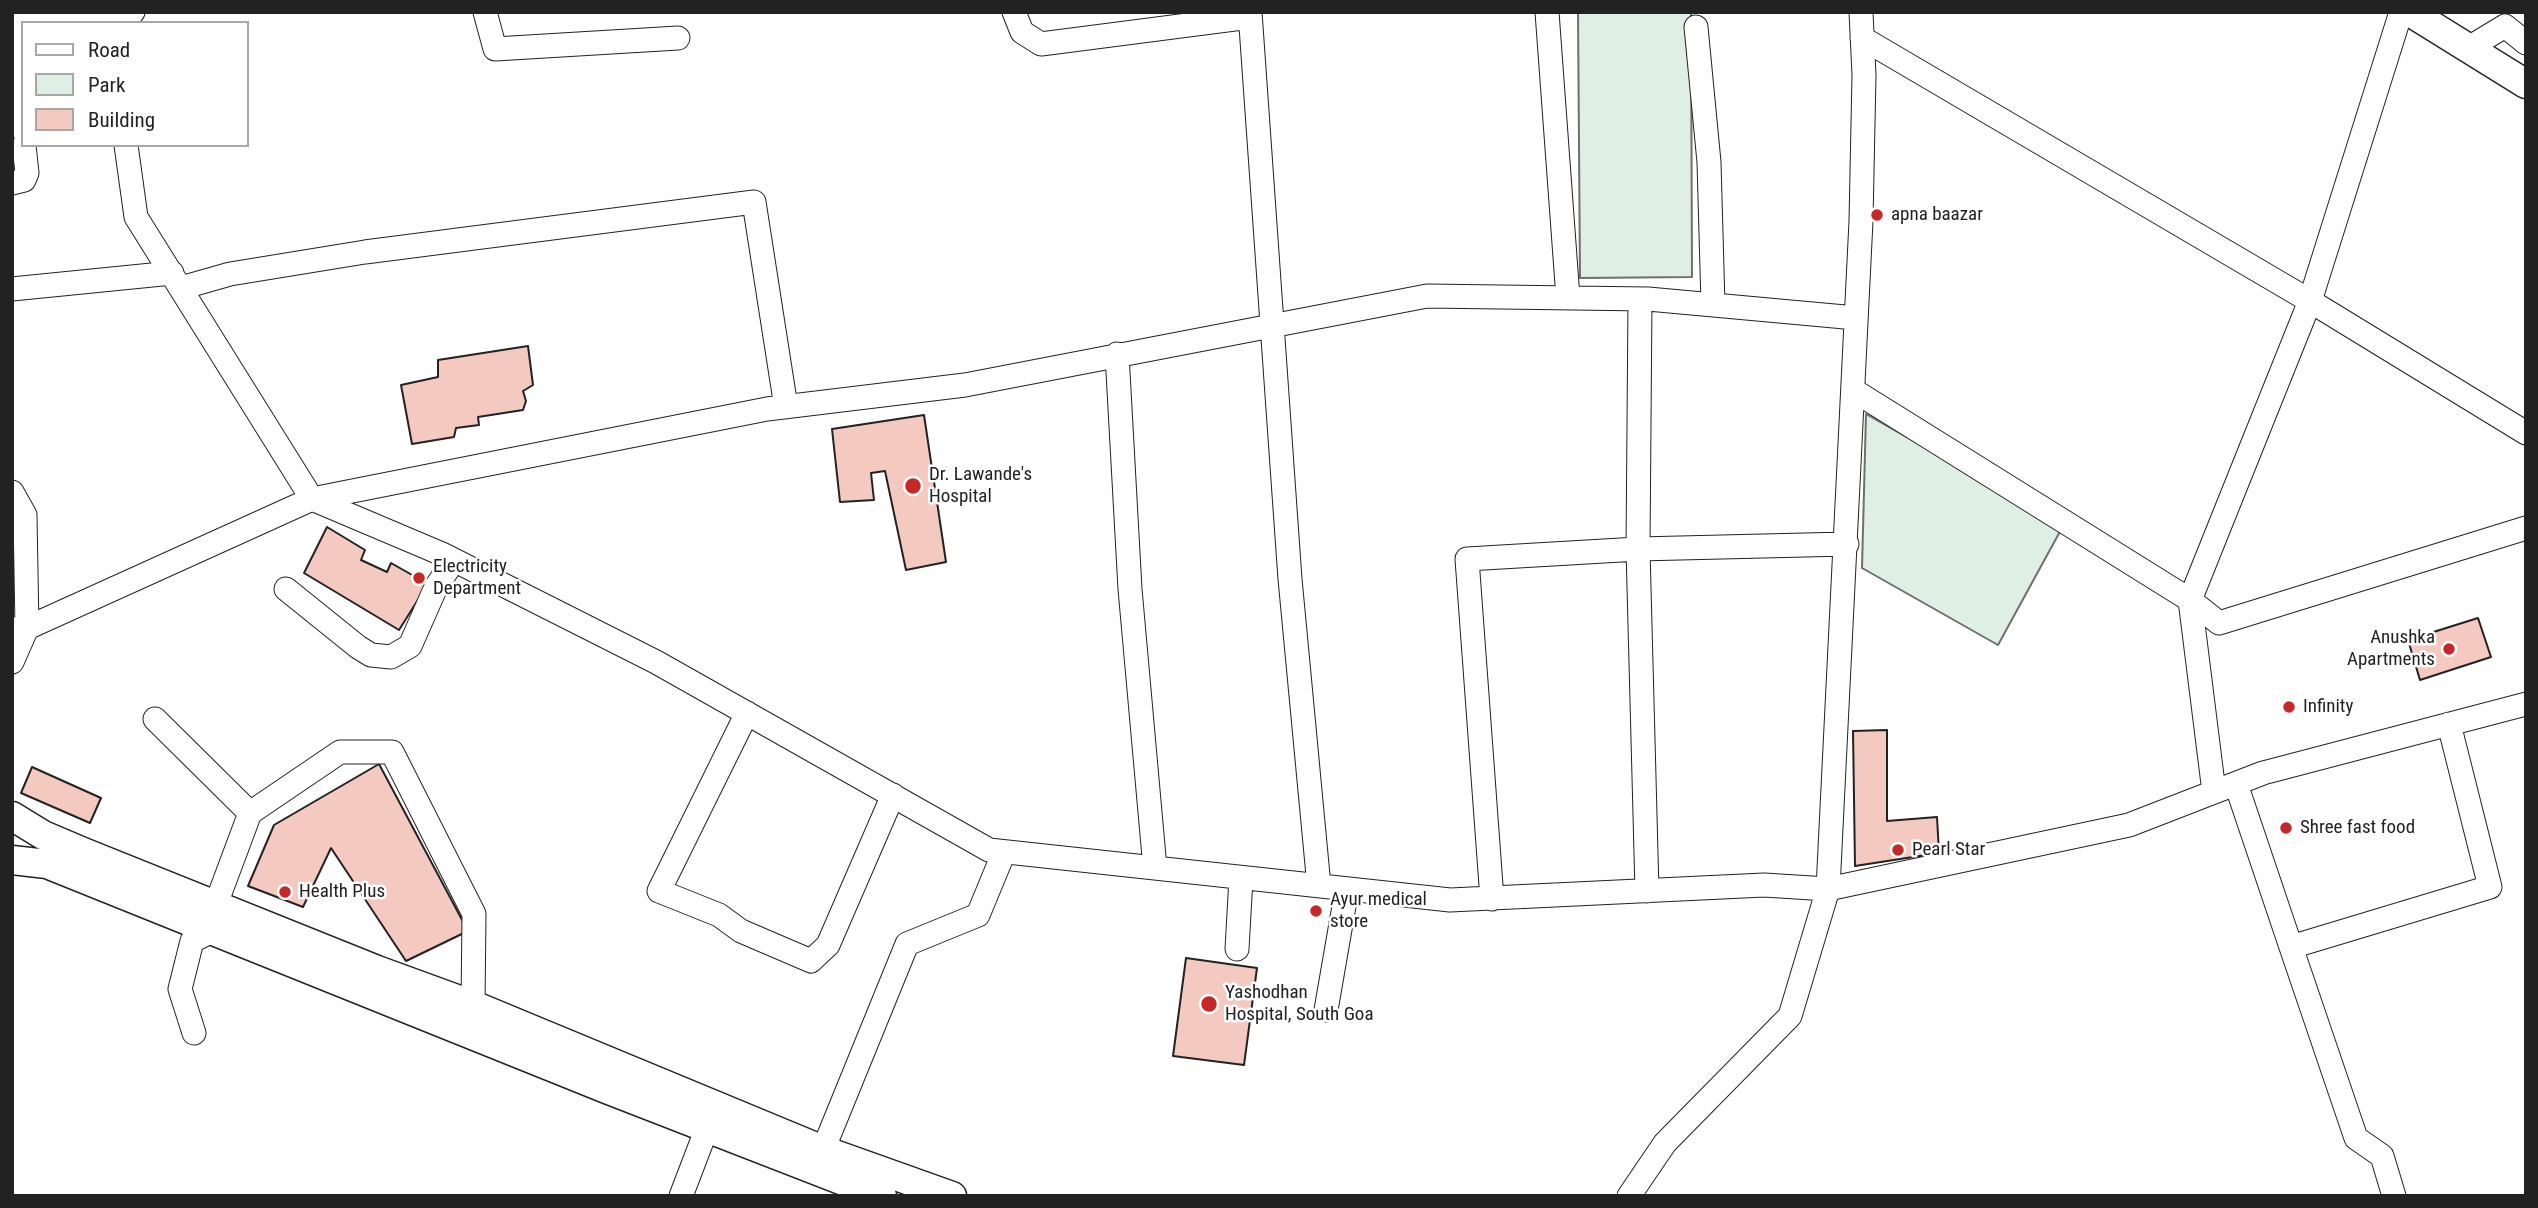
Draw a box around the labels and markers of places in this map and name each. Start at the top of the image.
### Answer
place label: apna baazar [1891,204,1983,226]
marker: apna baazar [1869,207,1885,223]
place label: Dr. Lawande's Hospital [929,464,1032,508]
marker: Dr. Lawande's Hospital [903,476,923,496]
place label: Electricity Department [433,556,521,600]
marker: Electricity Department [411,570,427,586]
place label: Anushka Apartments [2347,627,2435,671]
marker: Anushka Apartments [2441,641,2457,657]
place label: Infinity [2303,696,2353,718]
marker: Infinity [2281,699,2297,715]
place label: Shree fast food [2300,817,2415,839]
marker: Shree fast food [2278,820,2294,836]
place label: Pearl Star [1912,839,1985,861]
marker: Pearl Star [1890,842,1906,858]
place label: Health Plus [299,881,385,903]
marker: Health Plus [277,884,293,900]
place label: Ayur medical store [1330,889,1427,933]
marker: Ayur medical store [1308,903,1324,919]
place label: Yashodhan Hospital, South Goa [1225,982,1373,1026]
marker: Yashodhan Hospital, South Goa [1199,994,1219,1014]

